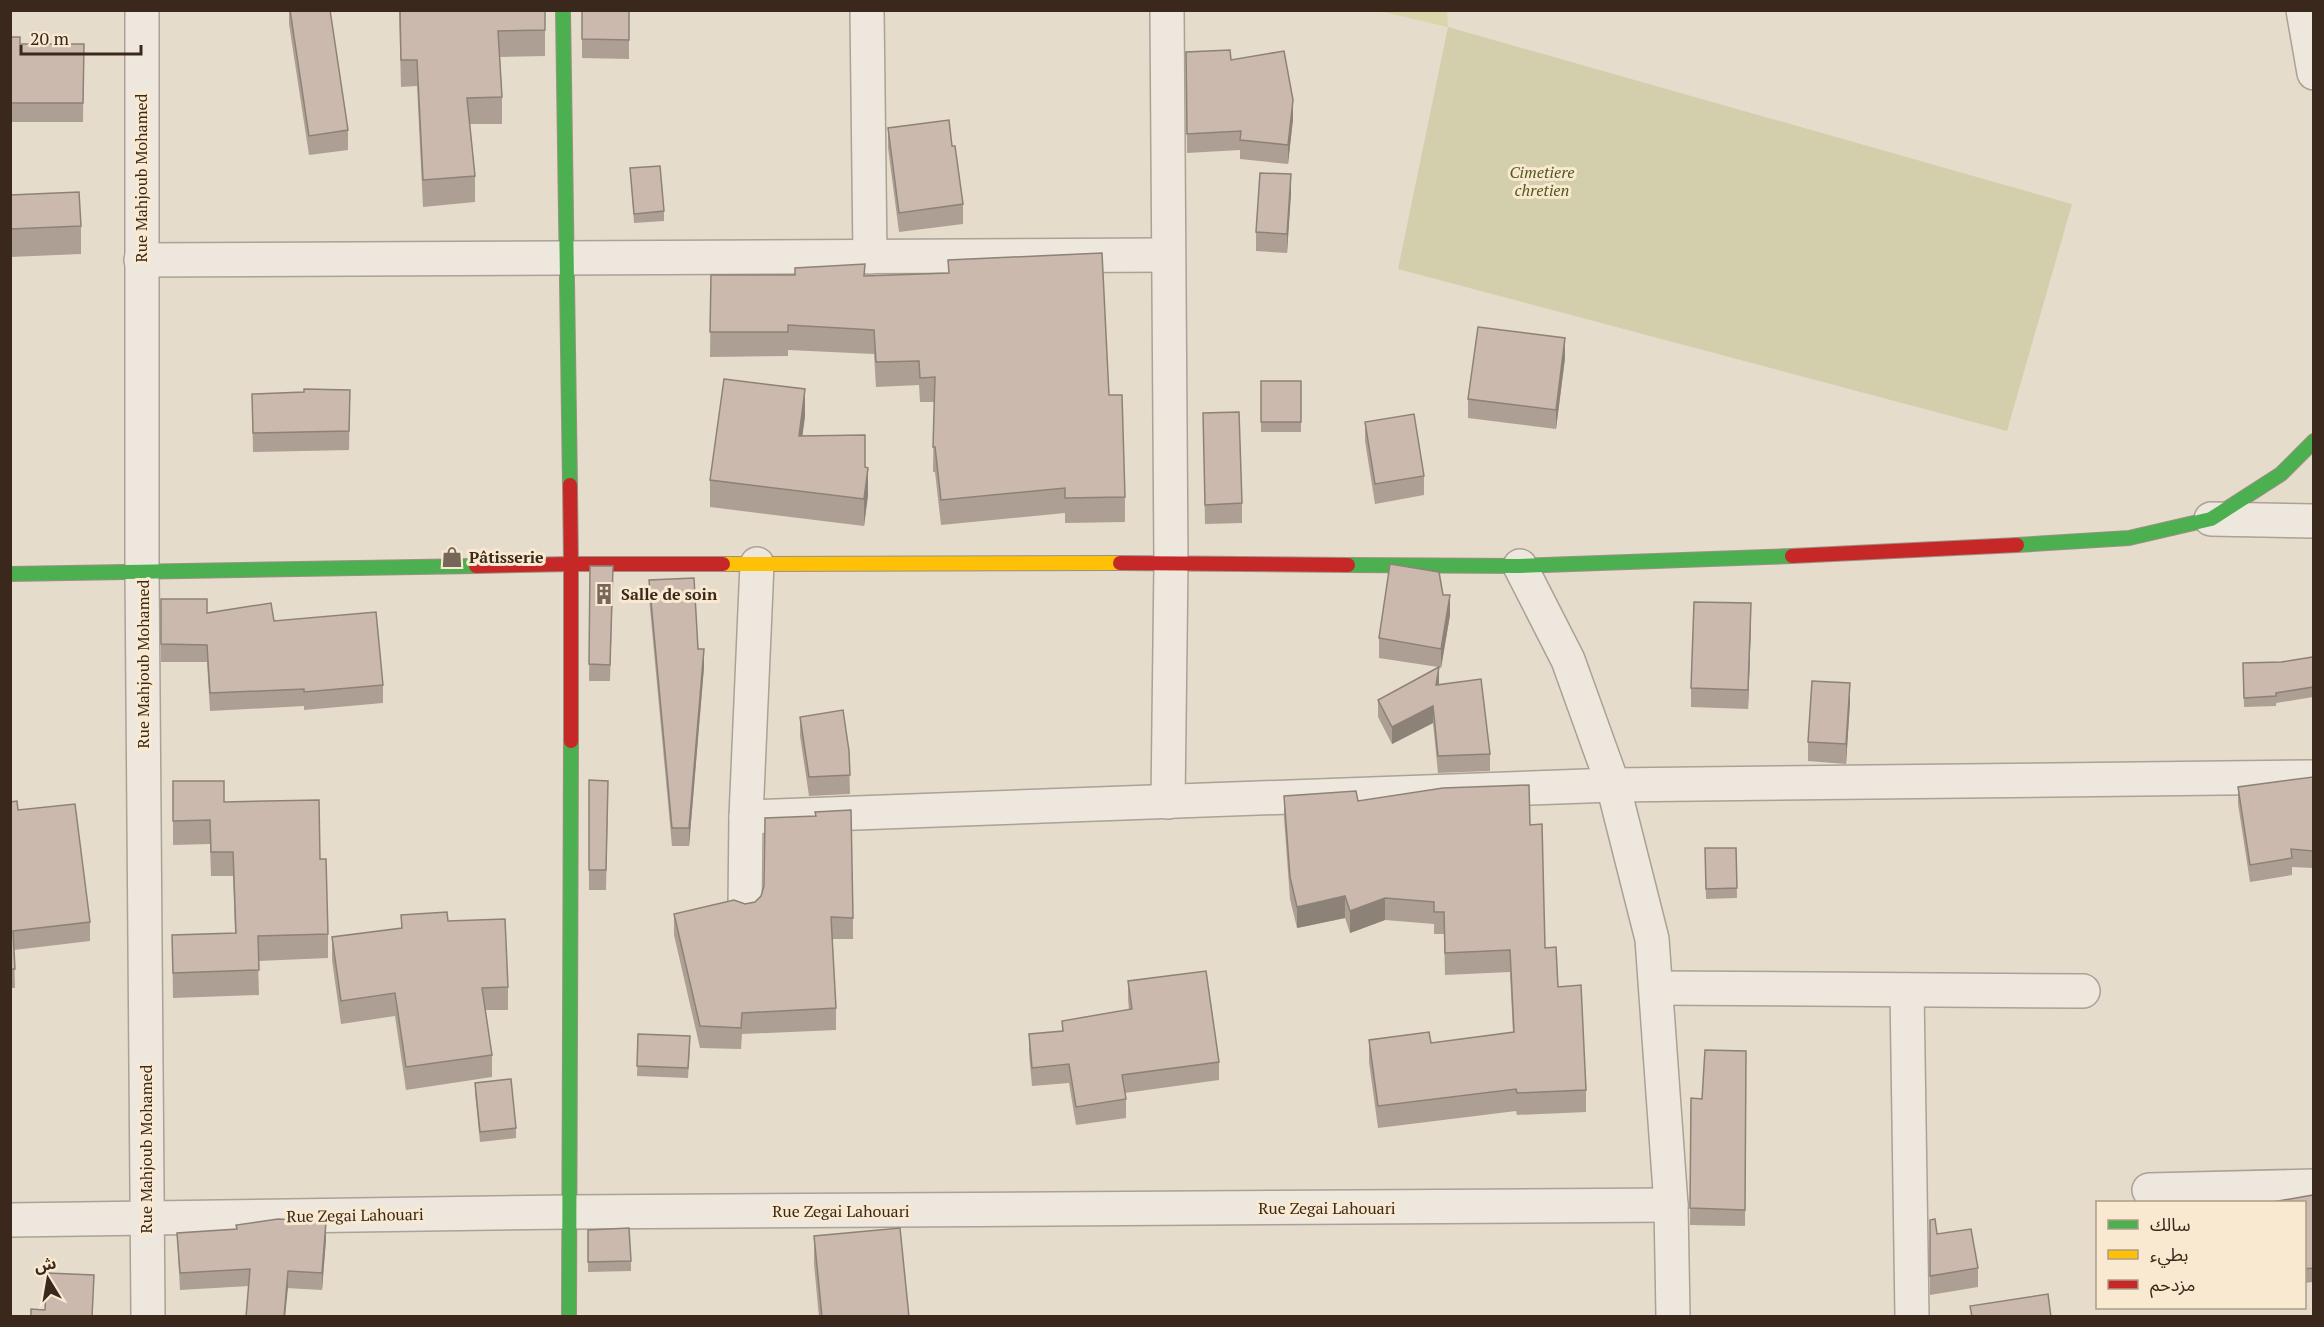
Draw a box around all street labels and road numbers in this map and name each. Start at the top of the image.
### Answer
street label: Rue Mahjoub Mohamed [130,93,152,262]
street label: Rue Mahjoub Mohamed [132,579,154,748]
street label: Rue Mahjoub Mohamed [135,1064,157,1233]
street label: Rue Zegai Lahouari [1258,1197,1396,1219]
street label: Rue Zegai Lahouari [772,1200,910,1222]
street label: Rue Zegai Lahouari [286,1203,424,1227]

